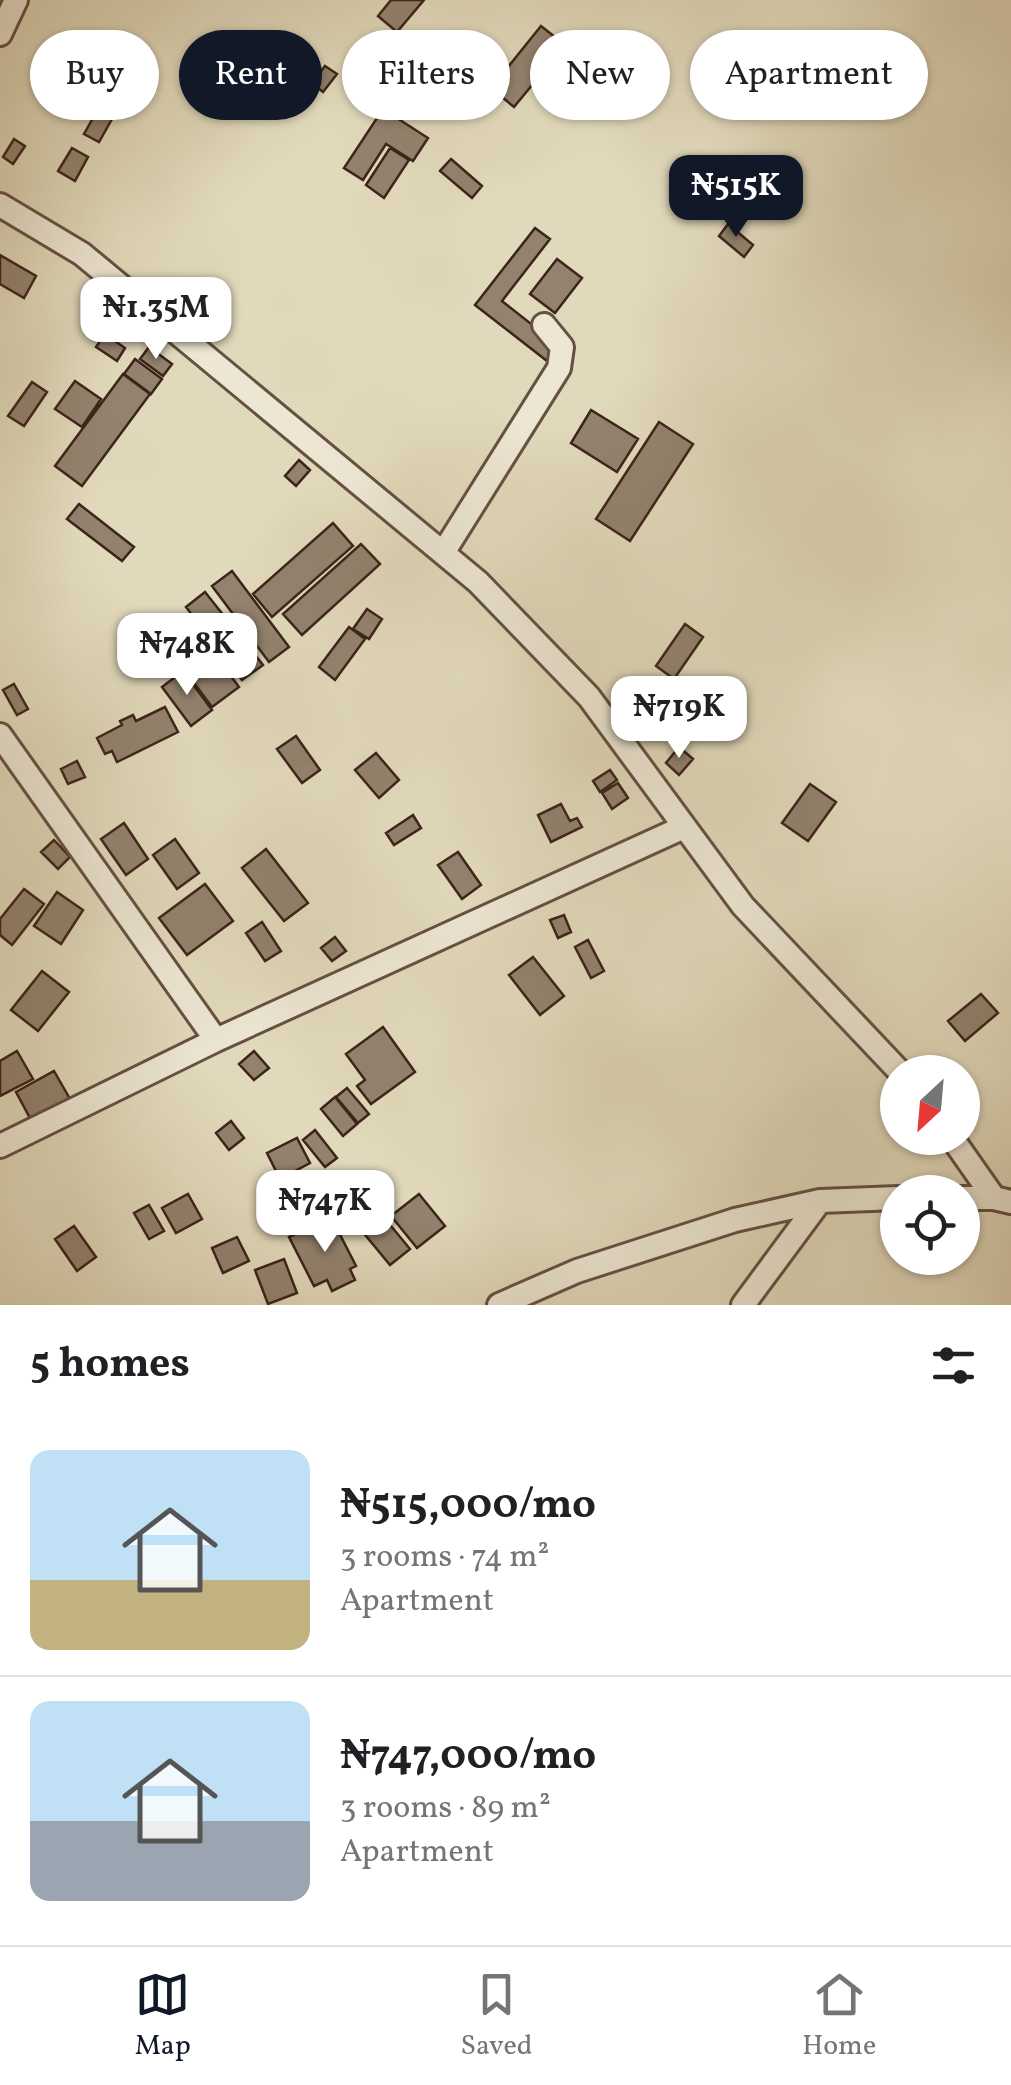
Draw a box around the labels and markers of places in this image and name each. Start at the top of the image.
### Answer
pin: ₦515K [666,155,806,240]
pin: ₦1.35M [75,277,237,362]
pin: ₦748K [117,613,257,698]
pin: ₦719K [609,676,749,761]
pin: ₦747K [255,1170,395,1255]

